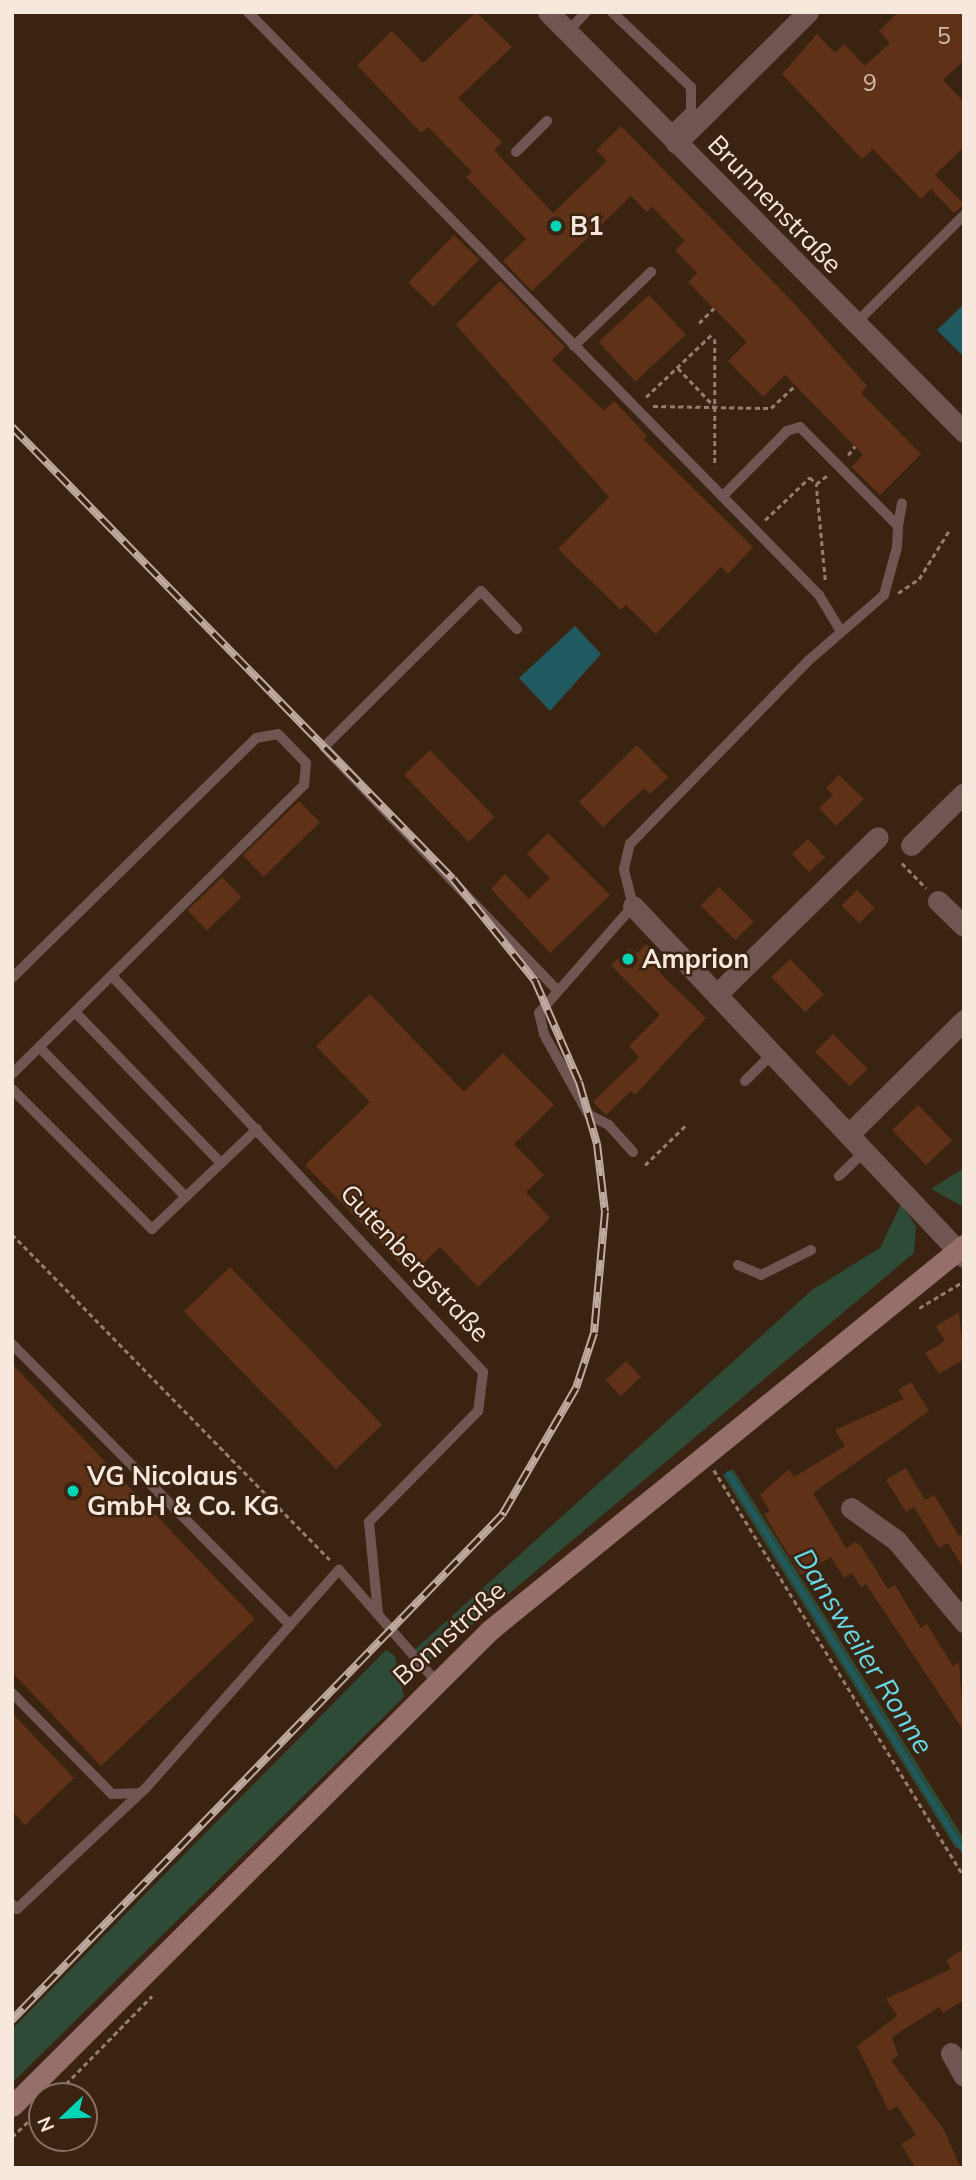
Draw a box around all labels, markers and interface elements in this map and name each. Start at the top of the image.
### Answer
house number: 5 [937,22,951,50]
house number: 9 [863,69,877,97]
street label: Brunnenstraße [701,129,849,279]
place label: B1 [570,210,604,242]
marker: B1 [548,218,564,234]
place label: Amprion [642,943,749,975]
marker: Amprion [620,951,636,967]
street label: Gutenbergstraße [334,1178,496,1348]
place label: VG Nicolaus GmbH & Co. KG [87,1460,279,1522]
marker: VG Nicolaus GmbH & Co. KG [65,1483,81,1499]
water label: Dansweiler Ronne [787,1542,941,1760]
street label: Bonnstraße [386,1574,512,1692]
north arrow [28,2082,98,2152]
text: N [32,2113,59,2136]

